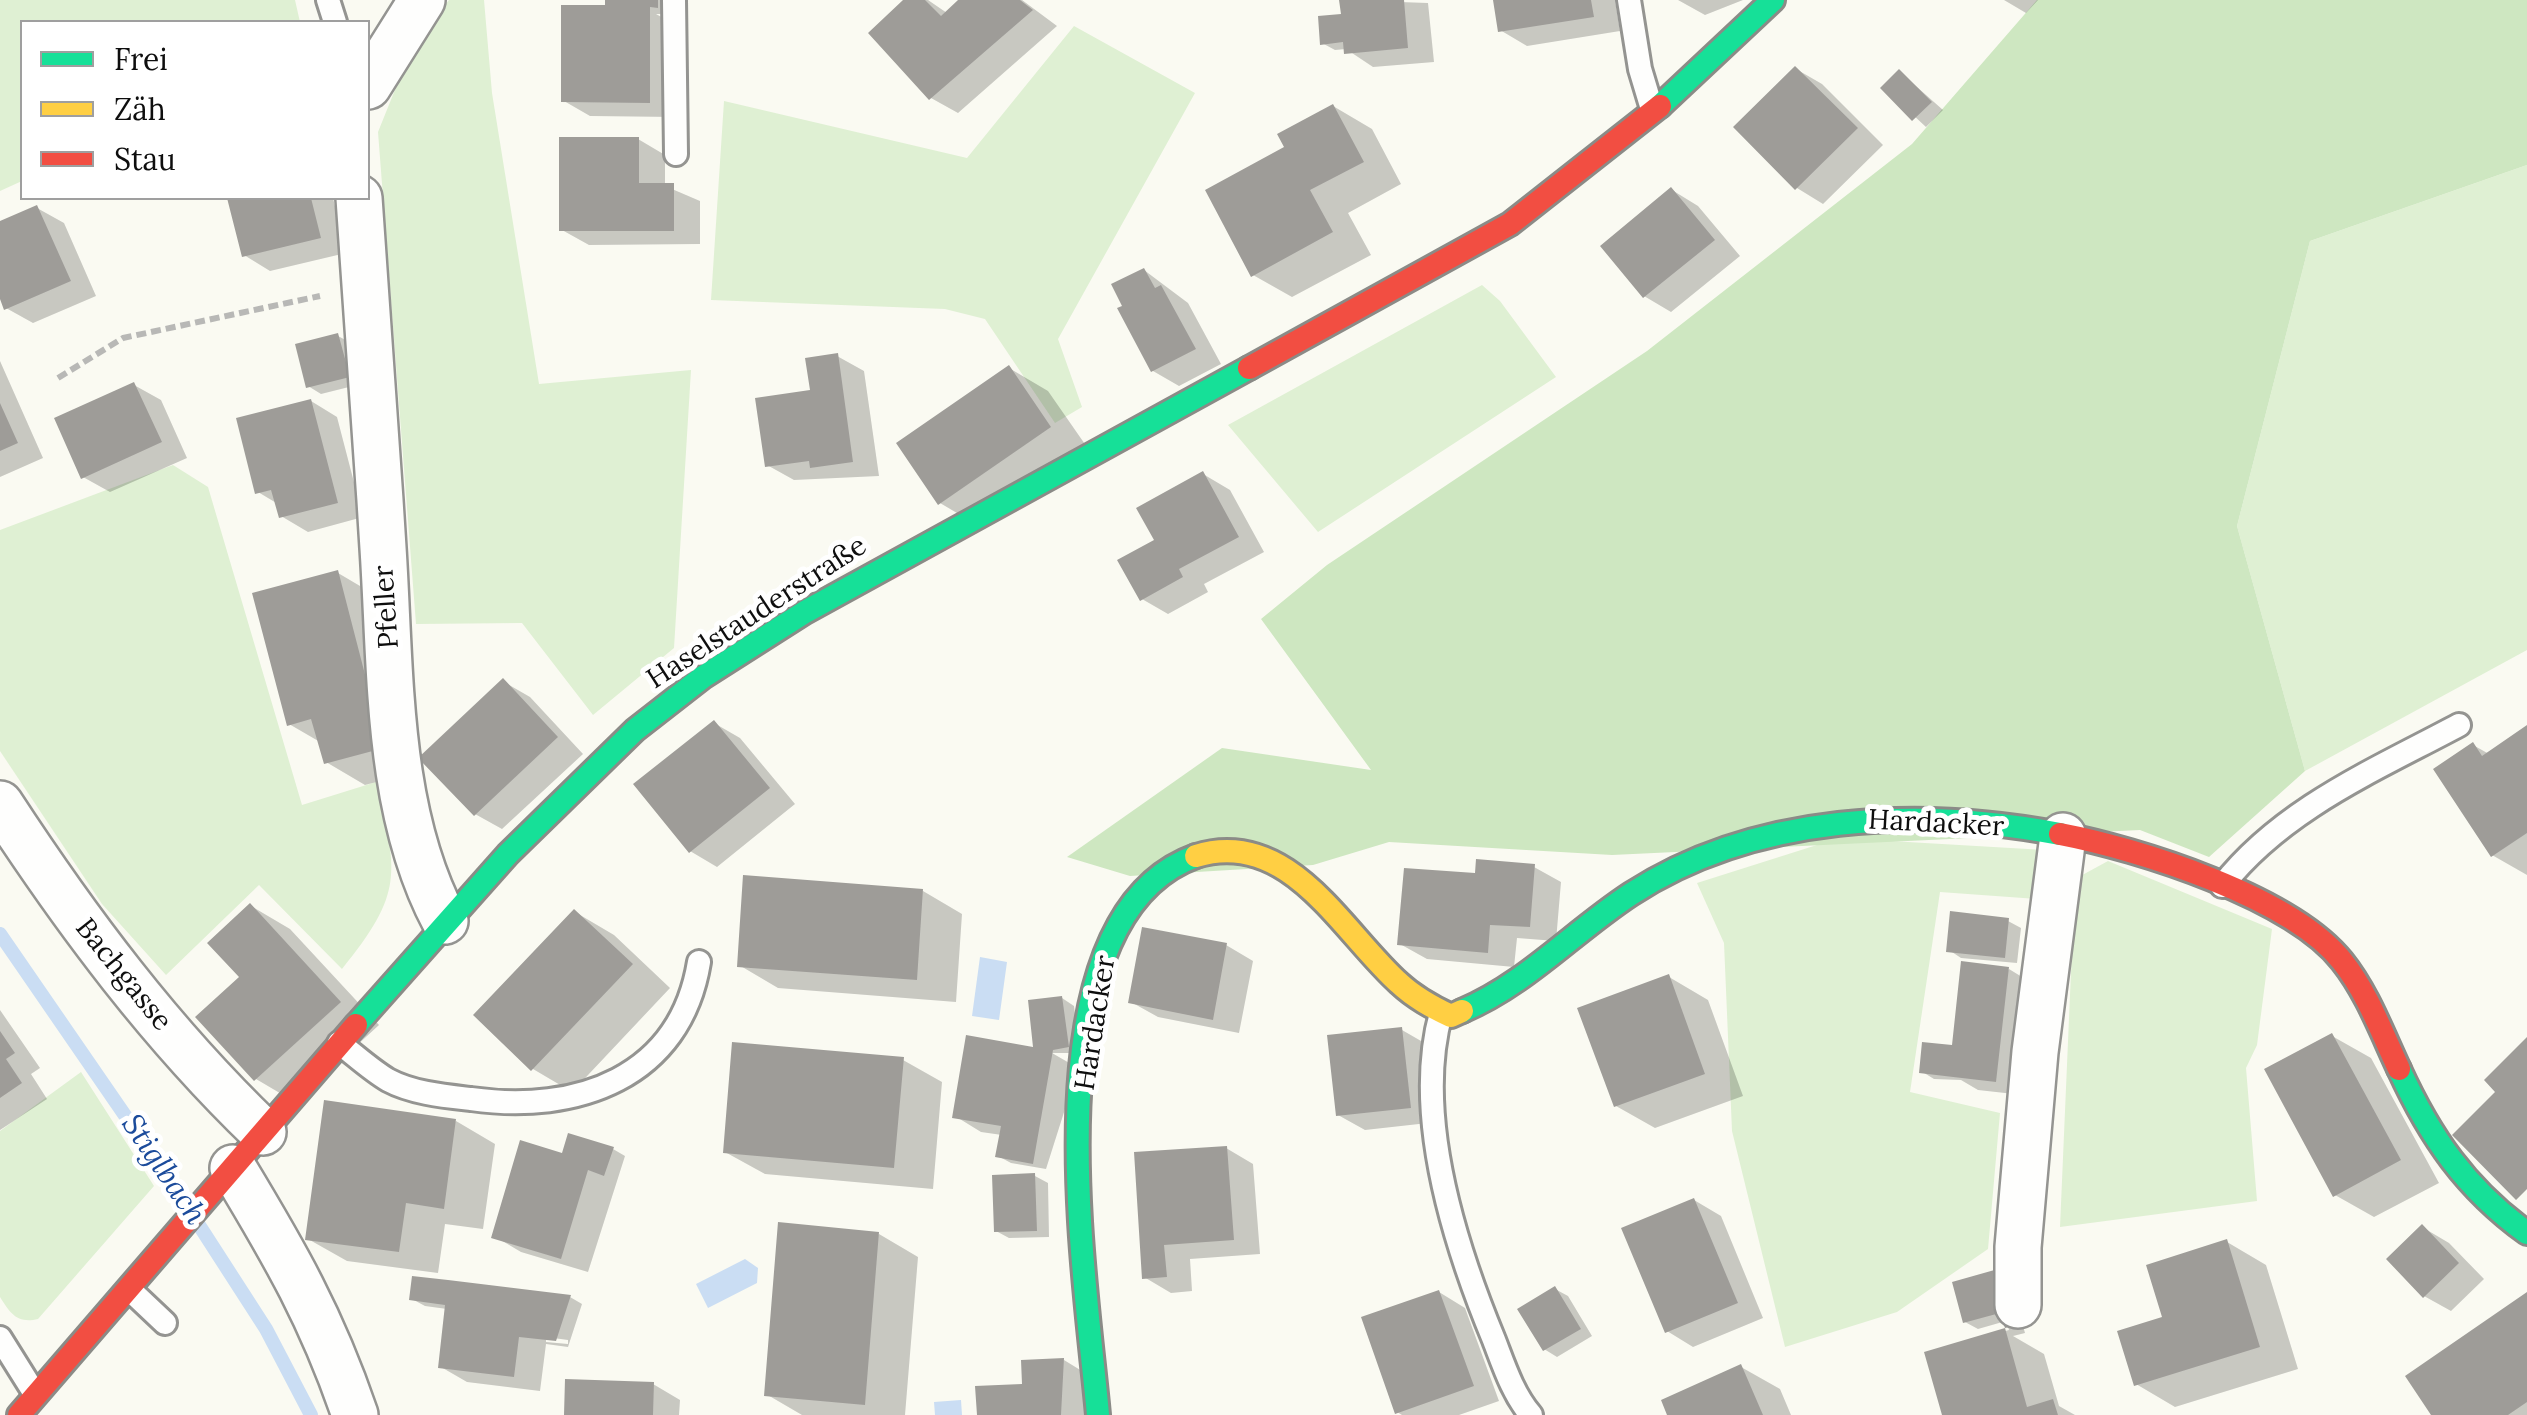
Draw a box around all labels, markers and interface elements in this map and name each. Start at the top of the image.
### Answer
legend [20,20,370,200]
text: Frei [114,40,168,78]
text: Zäh [114,90,166,128]
text: Stau [114,140,176,178]
street label: Haselstauderstraße [641,529,873,697]
street label: Pfeller [367,564,407,650]
street label: Hardacker [1867,804,2005,844]
street label: Bachgasse [68,912,178,1038]
street label: Hardacker [1069,953,1123,1093]
water label: Stiglbach [113,1108,213,1232]

